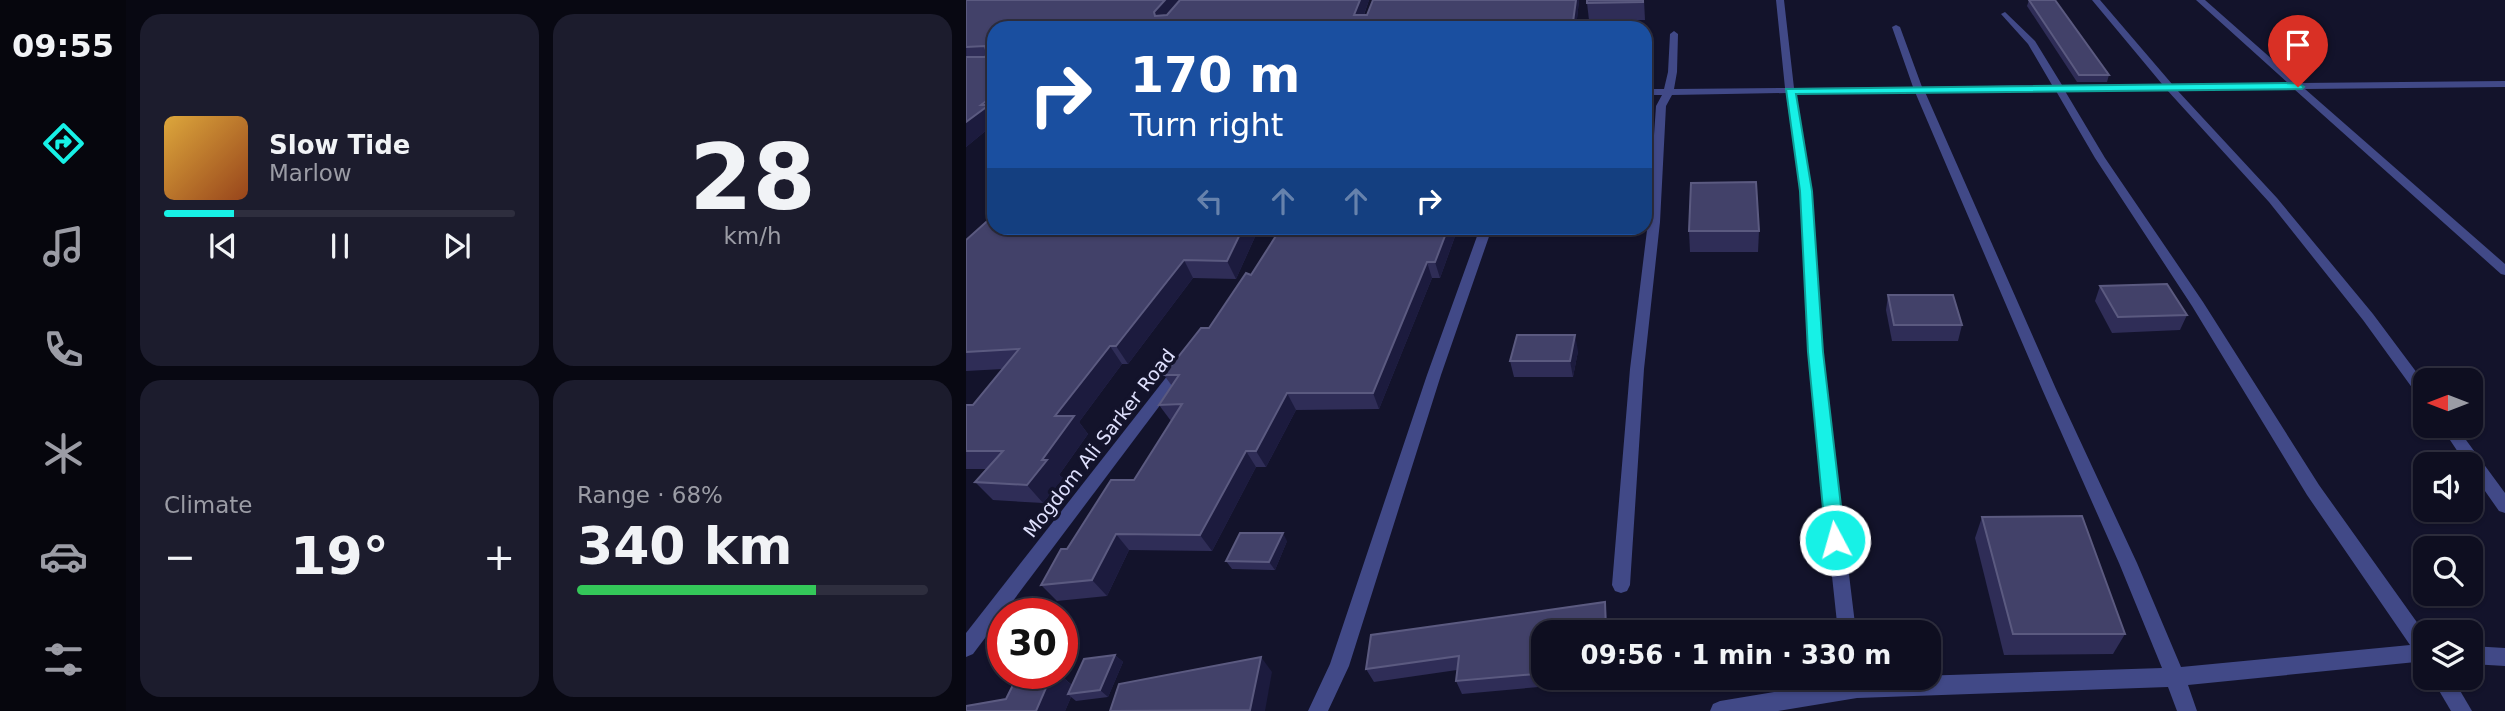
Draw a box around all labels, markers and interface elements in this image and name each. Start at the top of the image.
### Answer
pin [2268,15,2328,87]
icon: arrive [2279,26,2317,64]
text: 09:55 [12,27,114,65]
text: 170 m [1130,47,1300,104]
icon: right [1015,49,1106,140]
text: Turn right [1130,106,1283,144]
icon: directions [39,119,88,168]
text: 28 [689,125,816,230]
text: Slow Tide [269,130,410,160]
text: Marlow [269,160,352,186]
icon: left [1191,182,1229,220]
icon: ahead [1264,182,1302,220]
icon: ahead [1337,182,1375,220]
icon: right [1410,182,1448,220]
icon: music [39,222,88,271]
text: km/h [723,223,782,249]
icon: previous [204,227,242,265]
icon: pause [321,227,359,265]
icon: next [438,227,476,265]
icon: phone [39,325,88,374]
street label: Mogdom Ali Sarker Road [1019,344,1179,542]
north arrow [2413,368,2483,438]
map controls [2413,368,2483,690]
icon: climate [39,429,88,478]
button: sound [2413,452,2483,522]
text: Range · 68% [577,482,723,508]
text: Climate [164,492,253,518]
position arrow [1798,503,1872,577]
text: 340 km [577,516,792,576]
text: 19° [290,526,389,586]
icon: car [39,532,88,581]
text: − [164,535,196,579]
text: + [483,535,515,579]
button: search [2413,536,2483,606]
speed limit sign: 30 [987,598,1078,689]
button: layers [2413,620,2483,690]
icon: filters [39,635,88,684]
text: 09:56 · 1 min · 330 m [1581,640,1891,670]

